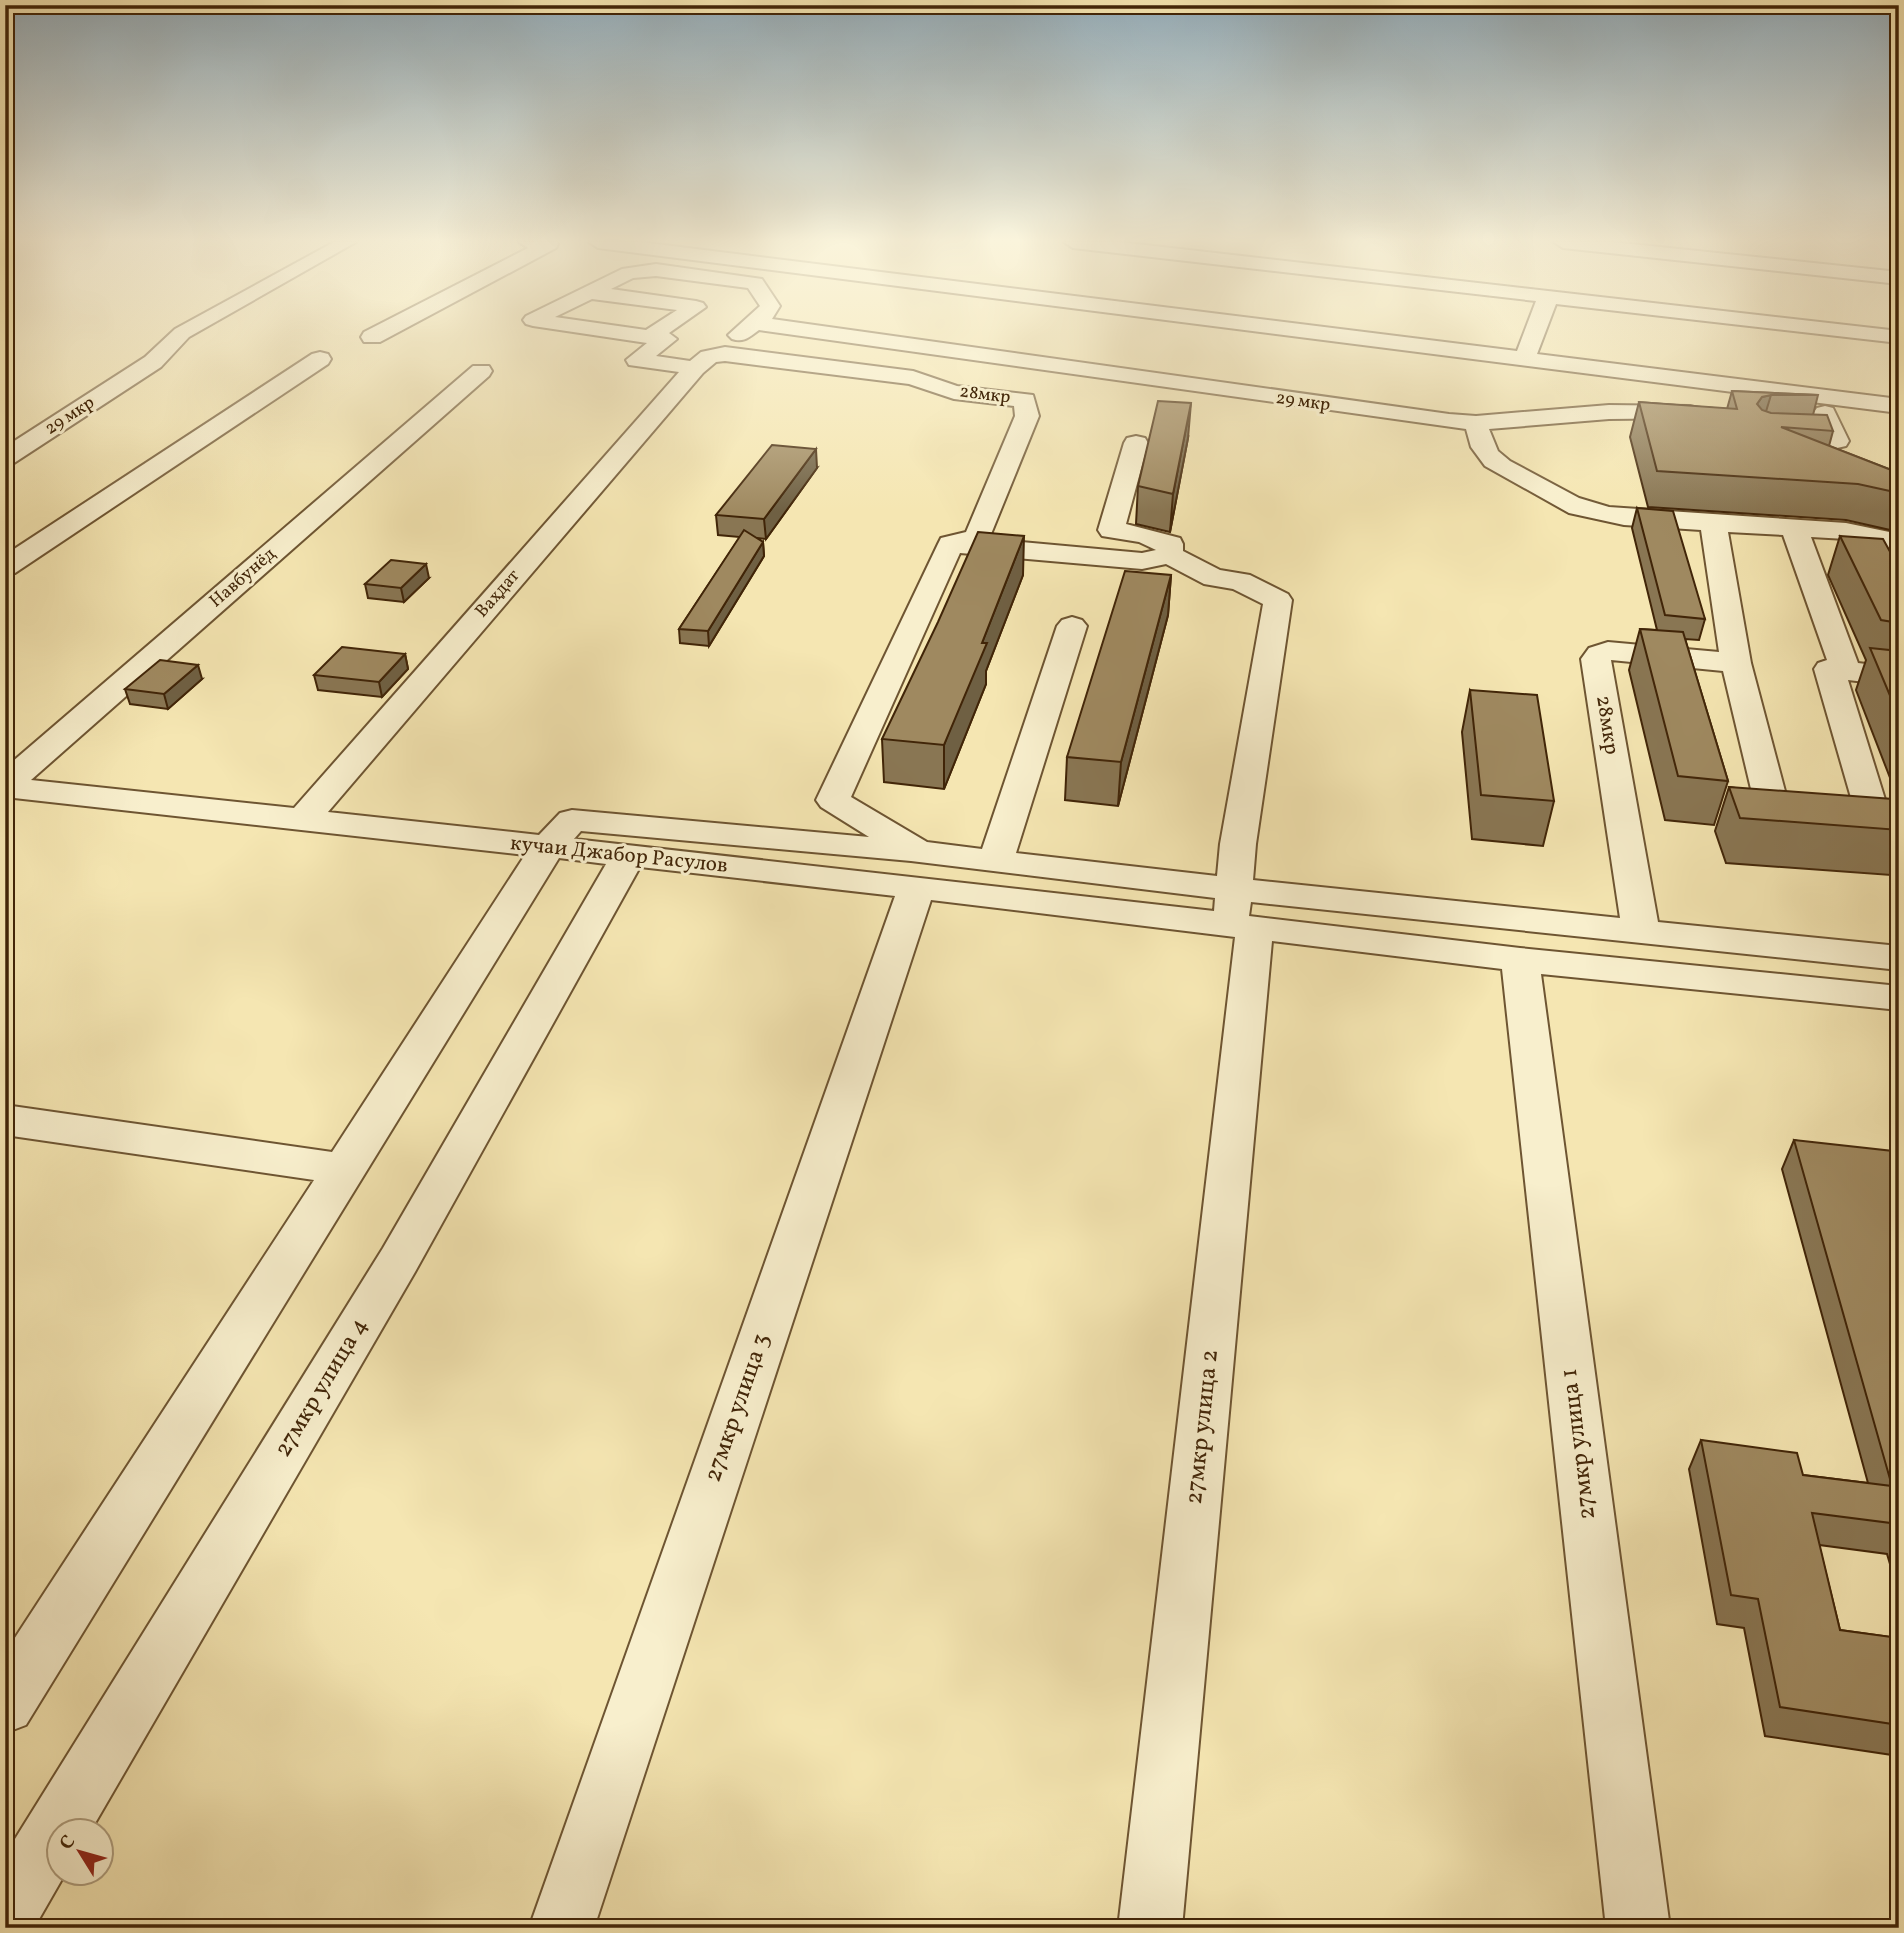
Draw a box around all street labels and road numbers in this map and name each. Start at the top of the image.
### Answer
street label: 28мкр [958,379,1012,411]
street label: 29 мкр [1274,386,1332,418]
street label: 29 мкр [40,391,100,441]
street label: Навбунёд [204,542,282,614]
street label: Ваҳдат [470,564,526,624]
street label: 28мкр [1588,693,1626,757]
street label: кучаи Джабор Расулов [509,829,729,881]
street label: 27мкр улица 4 [267,1312,377,1464]
street label: 27мкр улица 3 [697,1329,779,1487]
street label: 27мкр улица 2 [1178,1348,1228,1506]
street label: 27мкр улица 1 [1553,1367,1605,1521]

